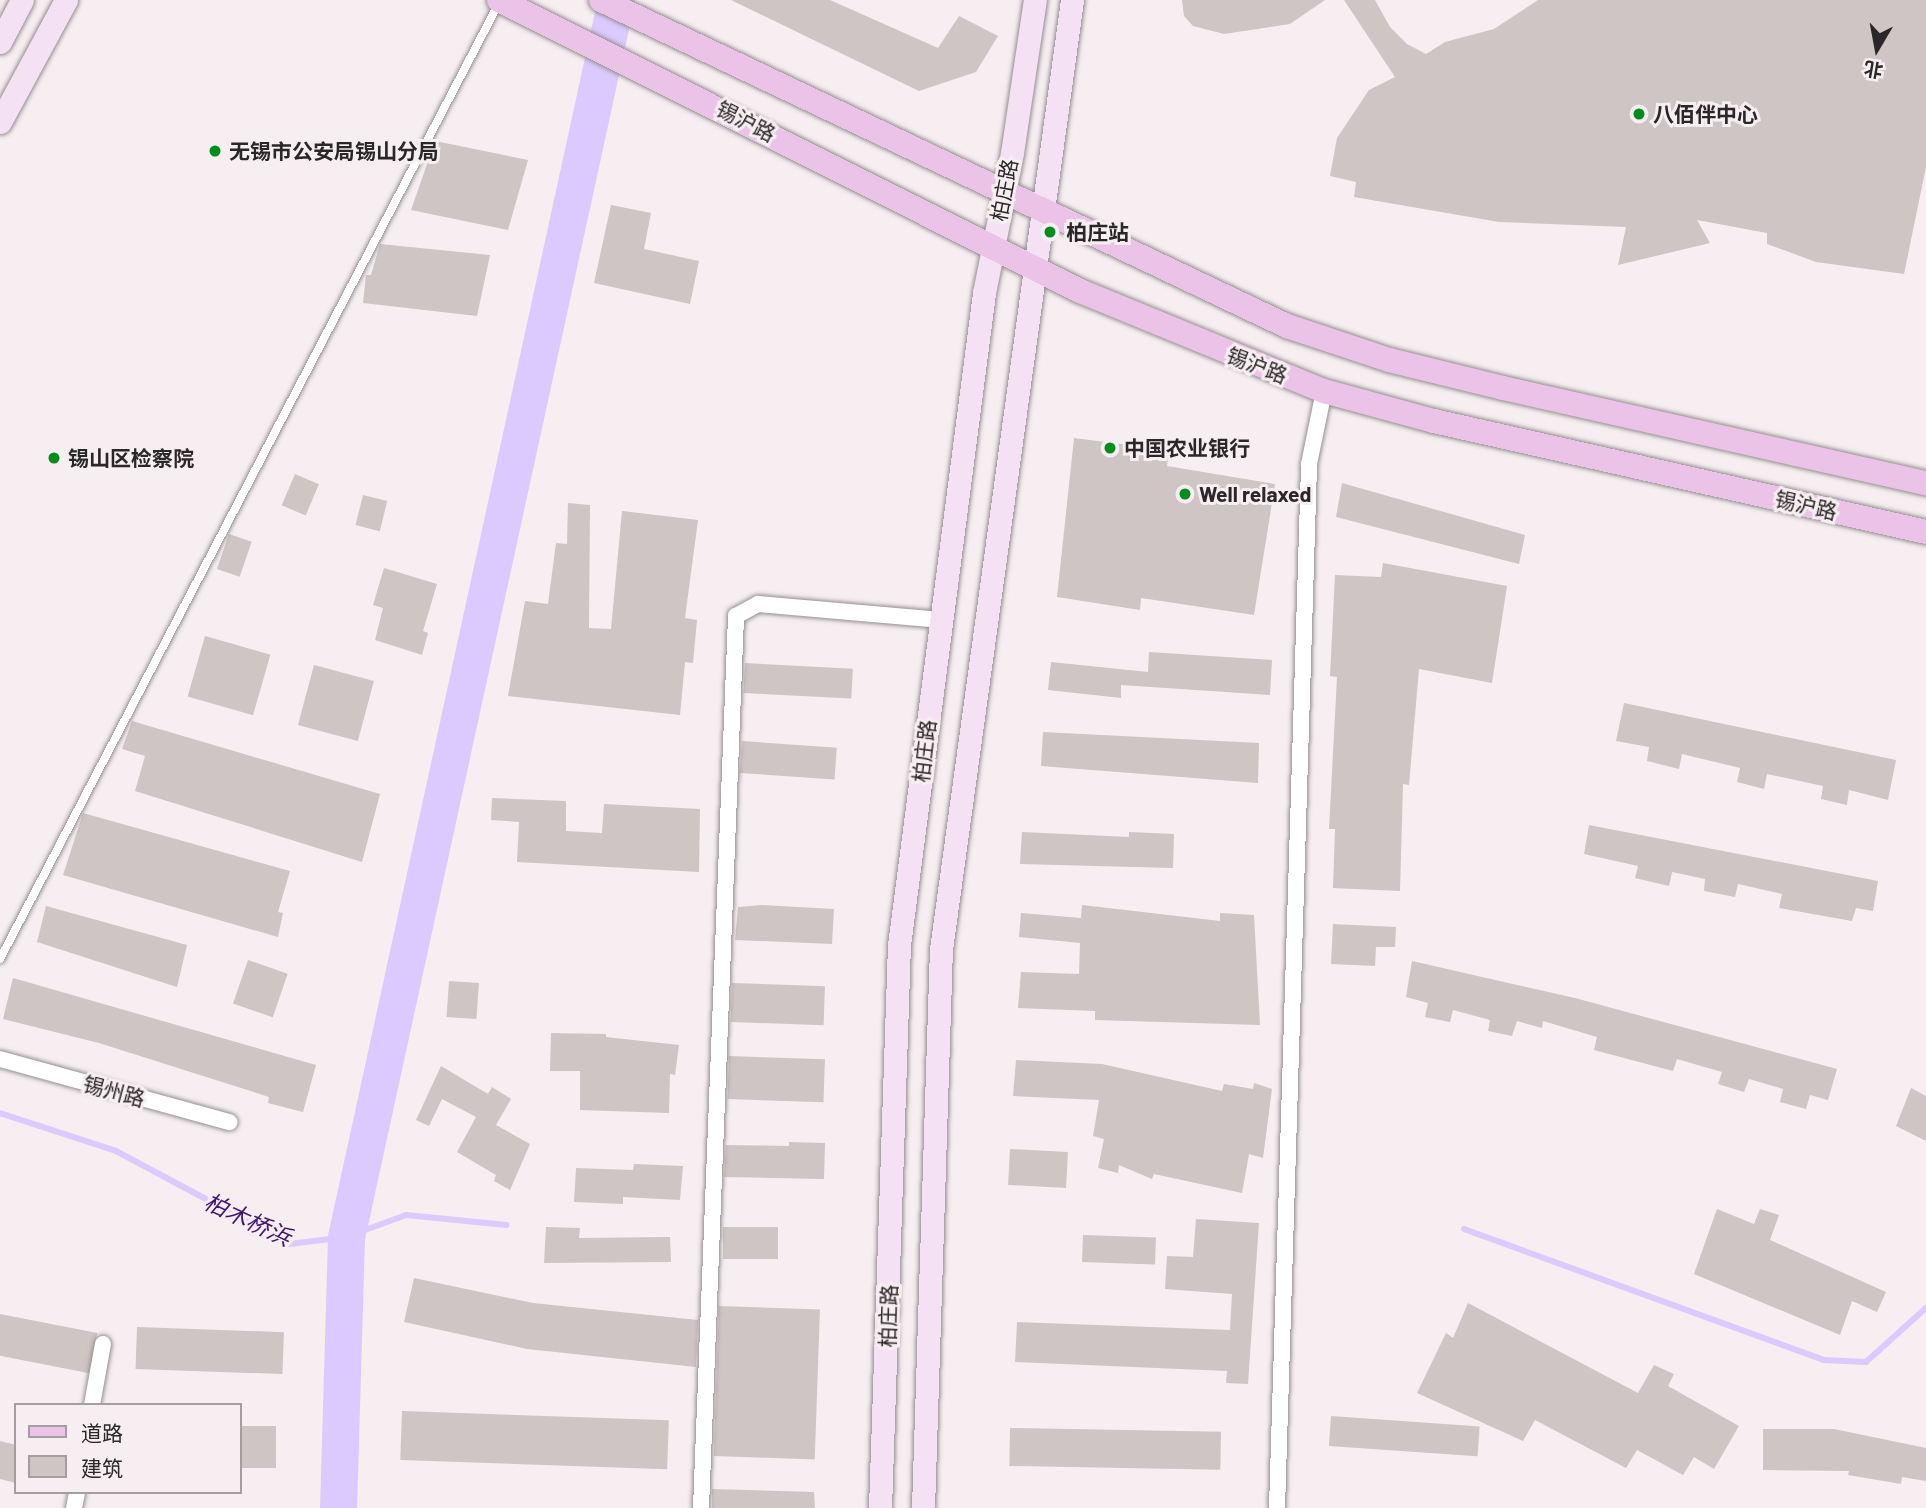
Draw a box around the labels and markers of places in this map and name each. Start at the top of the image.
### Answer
place label: 八佰伴中心 [1653,101,1758,127]
marker: 八佰伴中心 [1631,106,1647,122]
place label: 无锡市公安局锡山分局 [229,138,439,164]
marker: 无锡市公安局锡山分局 [207,143,223,159]
place label: 柏庄站 [1066,219,1129,245]
marker: 柏庄站 [1040,222,1060,242]
place label: 中国农业银行 [1124,435,1250,461]
marker: 中国农业银行 [1102,440,1118,456]
place label: 锡山区检察院 [68,445,194,471]
marker: 锡山区检察院 [46,450,62,466]
place label: Well relaxed [1199,481,1311,507]
marker: Well relaxed [1177,486,1193,502]

